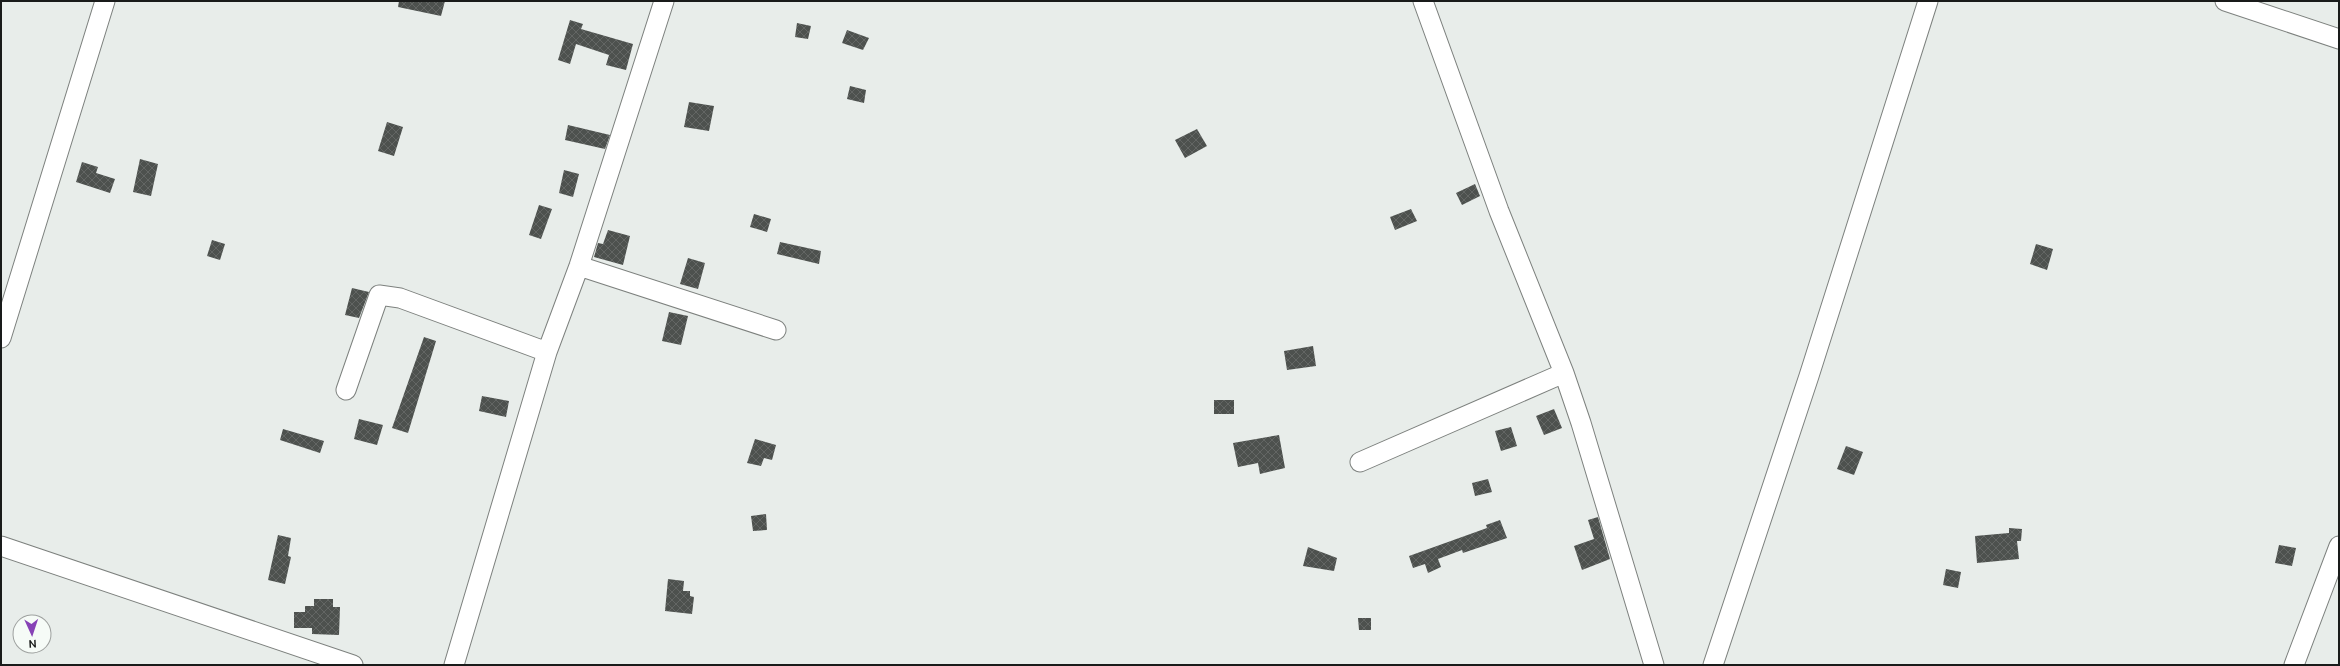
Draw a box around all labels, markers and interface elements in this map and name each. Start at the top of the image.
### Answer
north arrow [12,614,52,654]
text: N [28,638,37,650]

